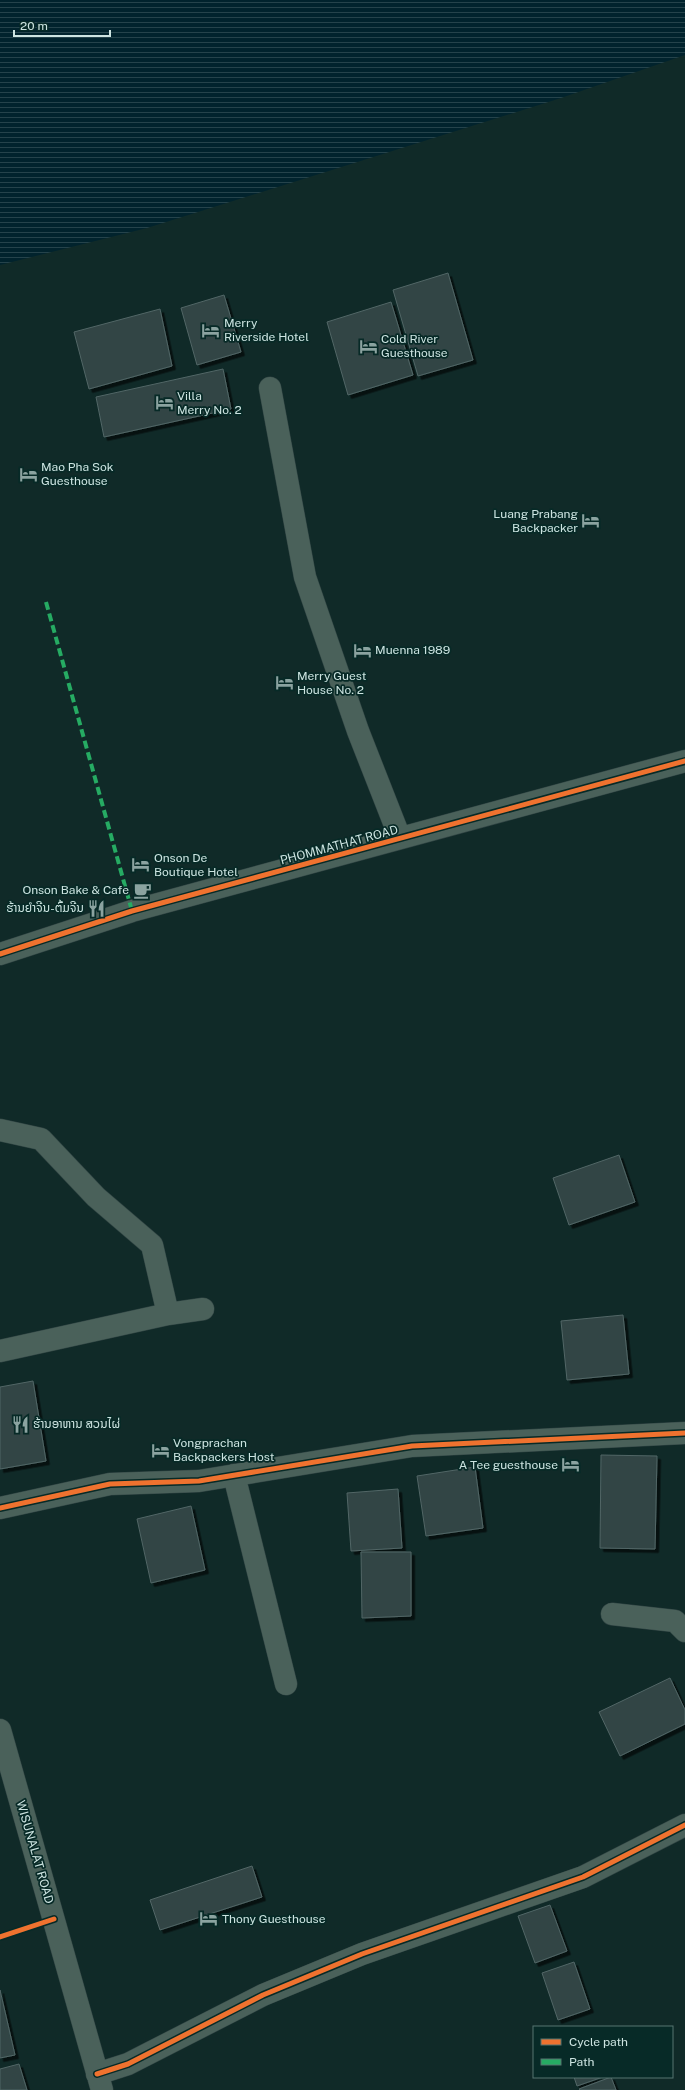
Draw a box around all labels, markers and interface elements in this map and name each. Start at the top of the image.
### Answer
scale bar [14,12,110,38]
text: 20 m [20,19,48,33]
place label: Merry Riverside Hotel [224,316,309,344]
hotel icon: Merry Riverside Hotel [201,320,221,340]
place label: Cold River Guesthouse [381,332,448,360]
hotel icon: Cold River Guesthouse [358,336,378,356]
place label: Villa Merry No. 2 [177,389,242,417]
hotel icon: Villa Merry No. 2 [154,393,174,413]
place label: Mao Pha Sok Guesthouse [41,460,114,488]
hotel icon: Mao Pha Sok Guesthouse [18,464,38,484]
place label: Luang Prabang Backpacker [493,507,578,535]
hotel icon: Luang Prabang Backpacker [581,511,601,531]
hotel icon: Muenna 1989 [352,640,372,660]
place label: Muenna 1989 [375,643,450,657]
place label: Merry Guest House No. 2 [297,669,367,697]
hotel icon: Merry Guest House No. 2 [274,673,294,693]
street label: PHOMMATHAT ROAD [279,823,399,867]
place label: Onson De Boutique Hotel [154,851,238,879]
hotel icon: Onson De Boutique Hotel [131,855,151,875]
cafe icon: Onson Bake & Cafe [132,880,152,900]
place label: Onson Bake & Cafe [22,883,129,897]
restaurant icon: ຮ້ານຍຳຈີນ-ຕົ້ມຈີນ [87,898,107,918]
place label: ຮ້ານຍຳຈີນ-ຕົ້ມຈີນ [6,899,84,915]
restaurant icon: ຮ້ານອາຫານ ສວນໄຜ່ [10,1414,30,1434]
place label: ຮ້ານອາຫານ ສວນໄຜ່ [33,1417,120,1431]
place label: Vongprachan Backpackers Host [173,1436,275,1464]
hotel icon: Vongprachan Backpackers Host [150,1440,170,1460]
hotel icon: A Tee guesthouse [561,1455,581,1475]
place label: A Tee guesthouse [459,1458,558,1472]
street label: WISUNALAT ROAD [14,1799,56,1905]
hotel icon: Thony Guesthouse [199,1909,219,1929]
place label: Thony Guesthouse [222,1912,326,1926]
legend [533,2026,673,2078]
text: Cycle path [569,2035,628,2049]
text: Path [569,2055,595,2069]

